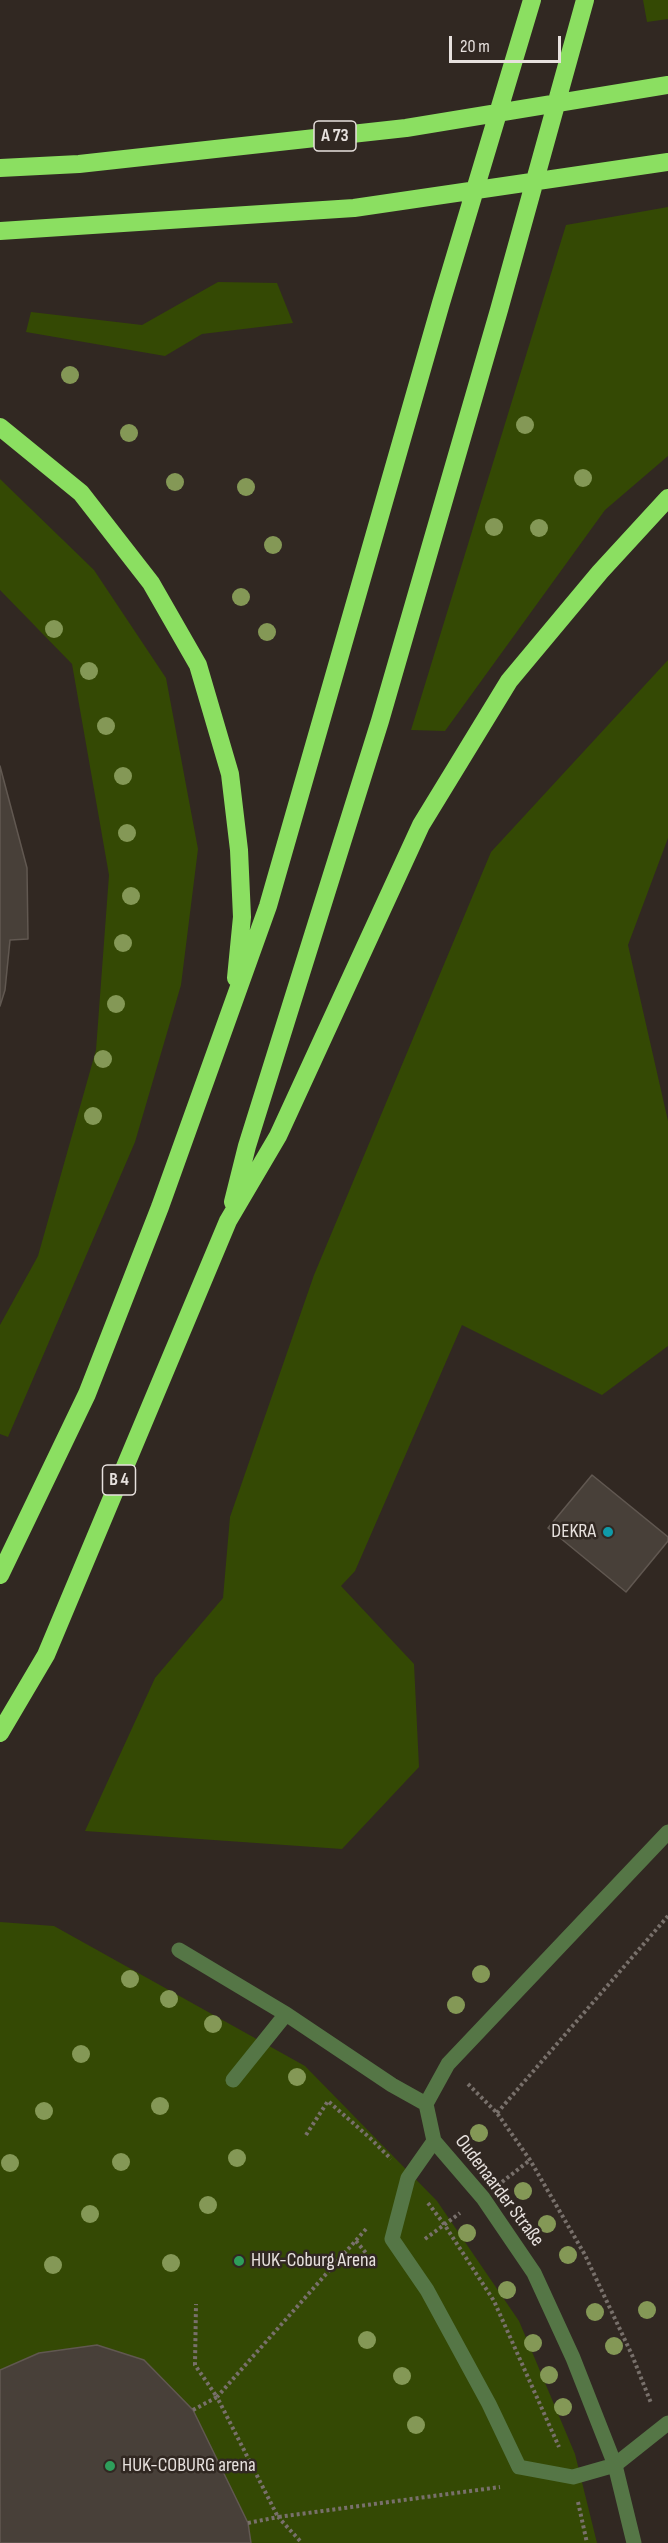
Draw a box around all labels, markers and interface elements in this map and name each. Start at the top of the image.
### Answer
scale bar [452,24,564,62]
text: 20 m [460,36,490,57]
road number: A 73 [314,121,356,151]
road number: B 4 [102,1465,136,1495]
place label: DEKRA [551,1520,596,1544]
marker: DEKRA [601,1525,615,1539]
street label: Oudenaarder Straße [449,2130,549,2252]
place label: HUK-Coburg Arena [251,2249,376,2273]
marker: HUK-Coburg Arena [232,2254,246,2268]
place label: HUK-COBURG arena [122,2454,256,2478]
marker: HUK-COBURG arena [103,2459,117,2473]

